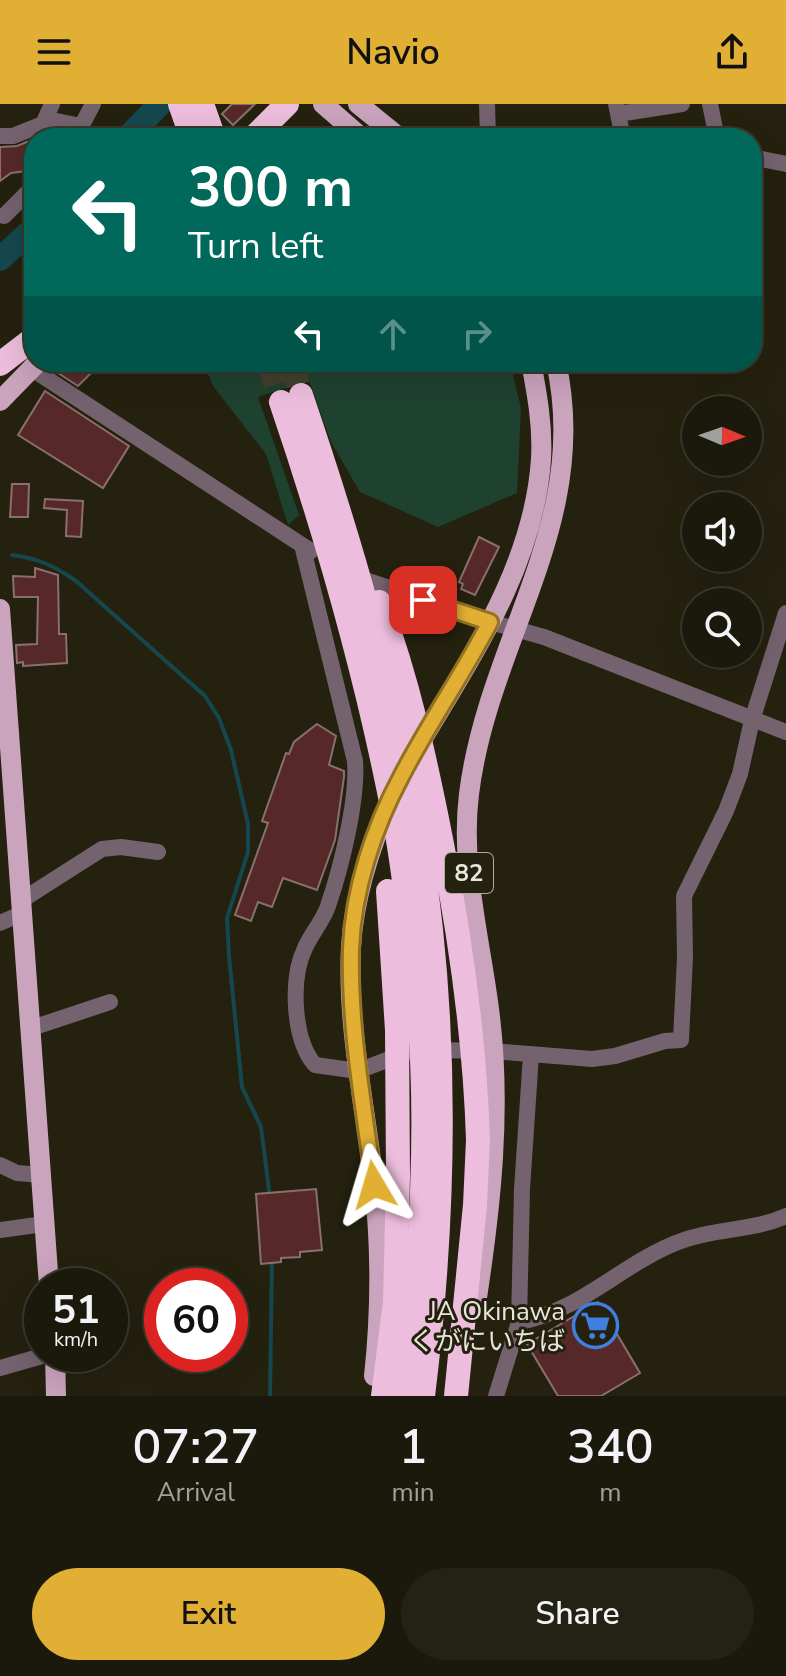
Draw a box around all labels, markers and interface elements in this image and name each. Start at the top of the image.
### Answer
text: Navio [346,28,440,77]
icon: menu [32,30,76,74]
icon: share [710,30,754,74]
text: 300 m [188,149,353,226]
icon: left [56,160,160,264]
text: Turn left [188,222,323,271]
icon: left [287,312,331,356]
icon: ahead [371,312,415,356]
icon: right [455,312,499,356]
north arrow [682,396,762,476]
map controls [682,396,762,668]
button: sound [682,492,762,572]
pin [389,566,457,634]
icon: arrive [401,578,445,622]
button: search [682,588,762,668]
road number: 82 [445,853,493,893]
position arrow [332,1143,416,1227]
speed limit sign: 60 [144,1268,248,1372]
text: 51 [52,1283,100,1337]
place label: JA Okinawa くがにいちば [409,1294,565,1359]
supermarket icon: JA Okinawa くがにいちば [572,1302,620,1350]
text: km/h [54,1326,98,1353]
text: 07:27 [132,1414,259,1480]
text: 1 [399,1414,427,1480]
text: 340 [567,1414,654,1480]
text: Arrival [157,1475,235,1510]
text: min [392,1475,435,1510]
text: m [599,1475,621,1510]
button: Exit [32,1568,385,1660]
button: Share [401,1568,754,1660]

